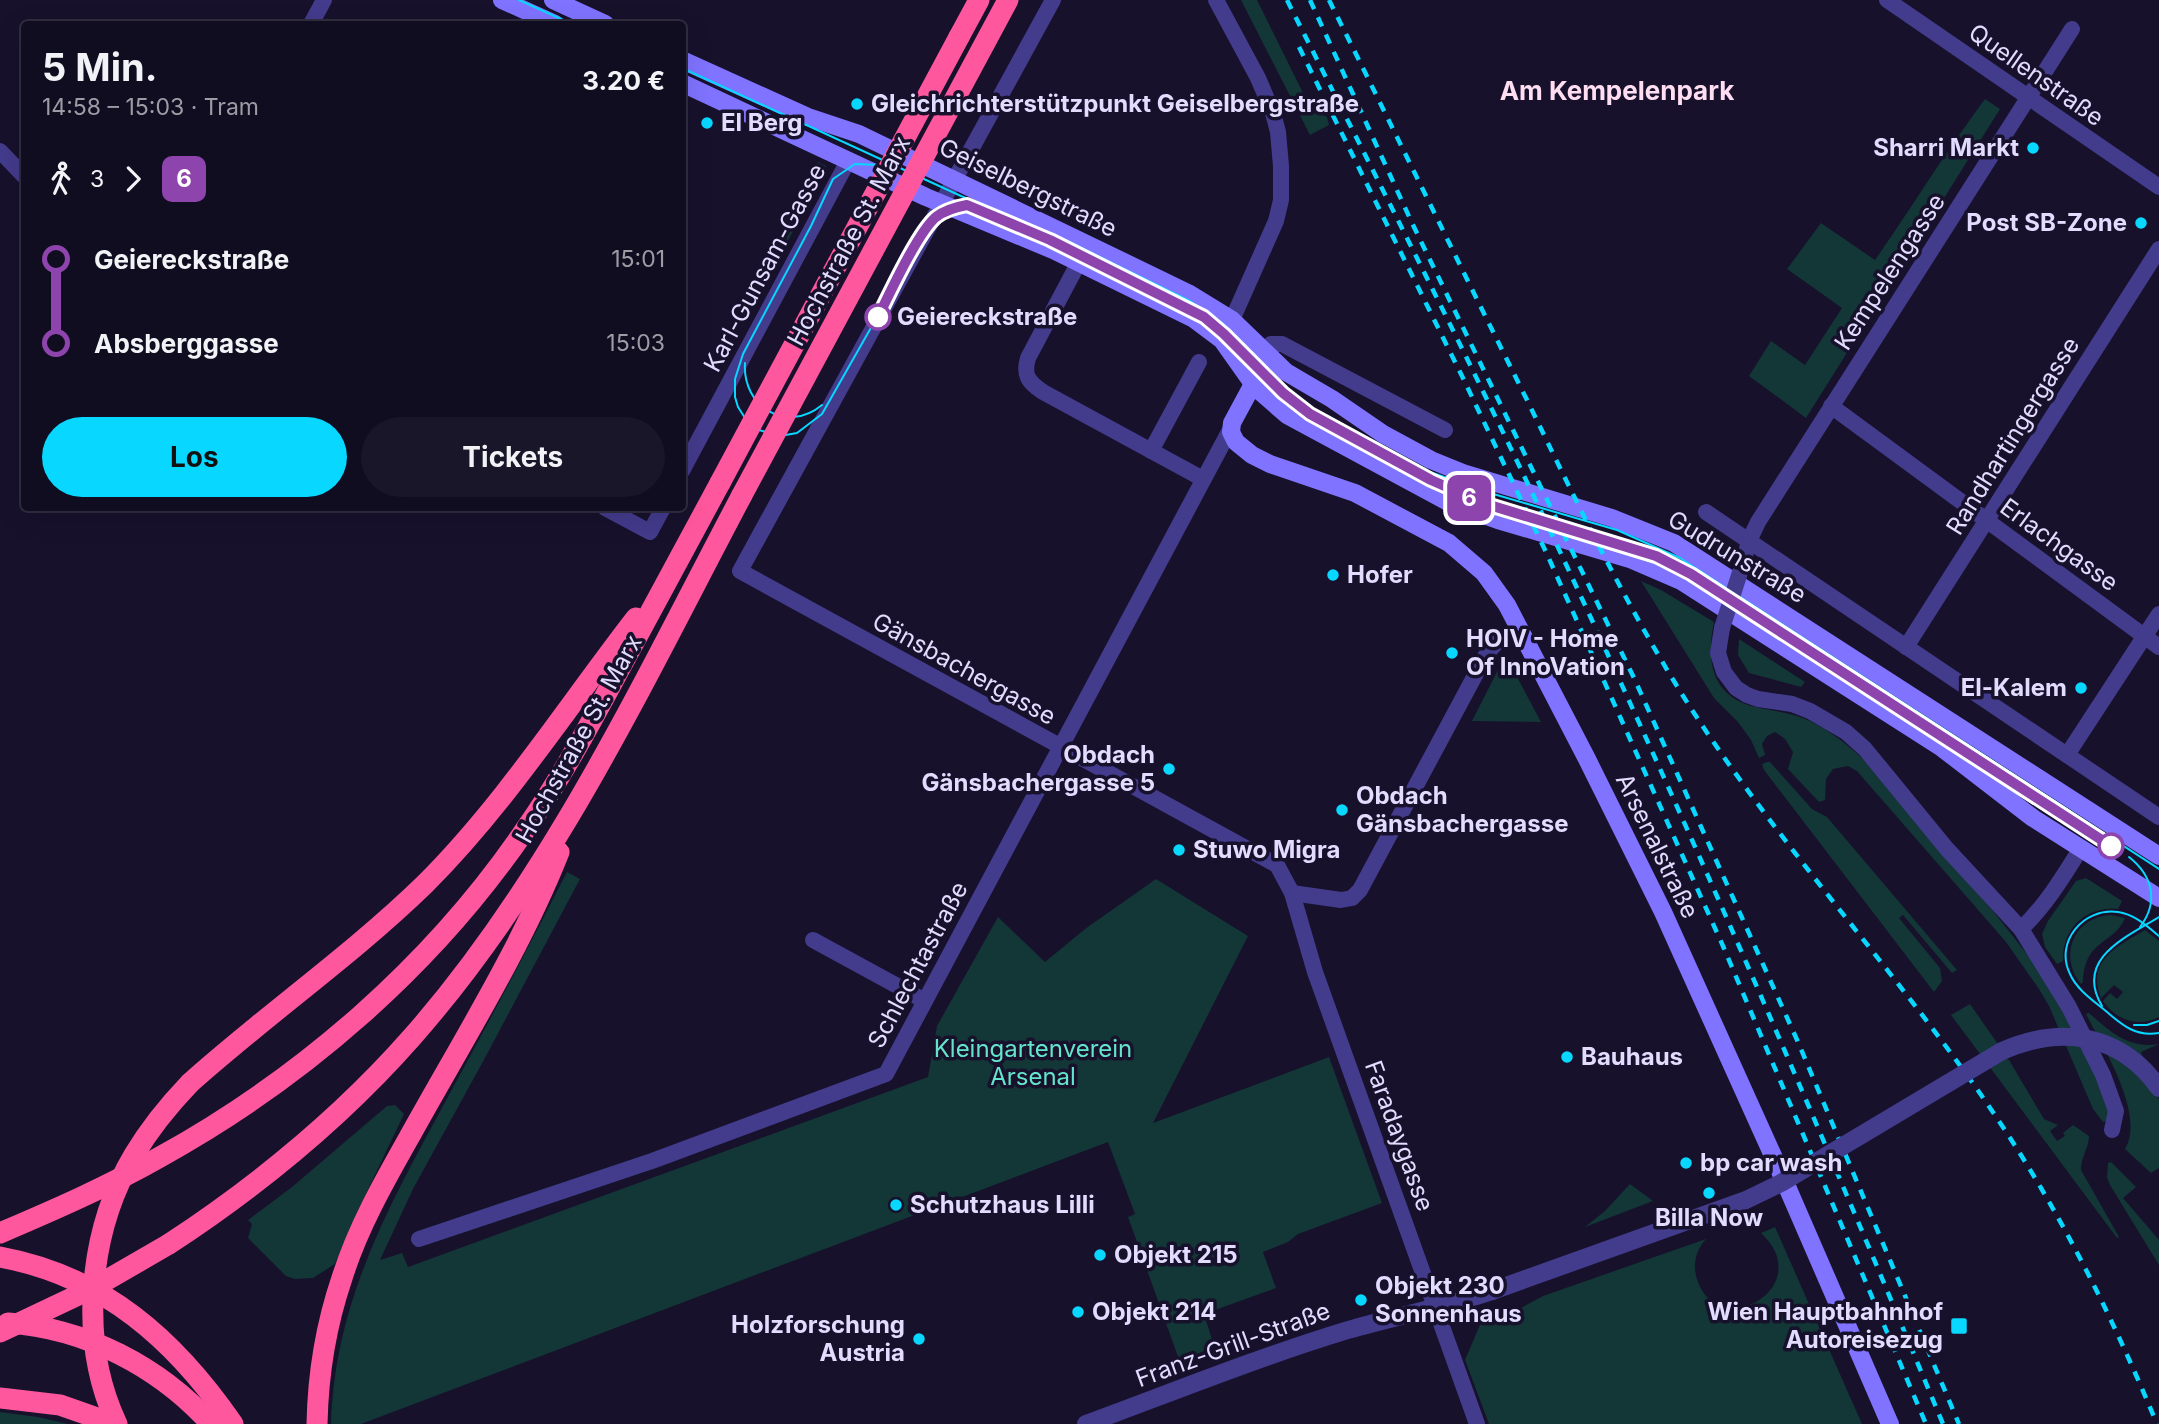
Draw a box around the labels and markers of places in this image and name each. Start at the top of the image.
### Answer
place label: Gleichrichterstützpunkt Geiselbergstraße [871,89,1359,118]
marker: Gleichrichterstützpunkt Geiselbergstraße [849,96,865,112]
place label: El Berg [721,108,802,137]
marker: El Berg [699,115,715,131]
place label: Sharri Markt [1873,133,2019,162]
marker: Sharri Markt [2025,140,2041,156]
place label: Post SB-Zone [1966,208,2127,237]
marker: Post SB-Zone [2133,215,2149,231]
place label: Geiereckstraße [897,302,1077,331]
marker: Geiereckstraße [865,304,891,330]
place label: Hofer [1347,560,1413,589]
marker: Hofer [1325,567,1341,583]
place label: HOIV - Home Of InnoVation [1466,624,1625,681]
marker: HOIV - Home Of InnoVation [1444,645,1460,661]
place label: El-Kalem [1961,673,2067,702]
marker: El-Kalem [2073,680,2089,696]
place label: Obdach Gänsbachergasse 5 [922,740,1155,797]
marker: Obdach Gänsbachergasse 5 [1161,761,1177,777]
place label: Obdach Gänsbachergasse [1356,781,1568,838]
marker: Obdach Gänsbachergasse [1334,802,1350,818]
unlabelled marker [2098,833,2124,859]
place label: Stuwo Migra [1193,835,1340,864]
marker: Stuwo Migra [1171,842,1187,858]
place label: Bauhaus [1581,1042,1683,1071]
marker: Bauhaus [1559,1049,1575,1065]
place label: bp car wash [1700,1148,1842,1177]
marker: bp car wash [1678,1155,1694,1171]
marker: Billa Now [1701,1185,1717,1201]
place label: Schutzhaus Lilli [910,1190,1095,1219]
marker: Schutzhaus Lilli [888,1197,904,1213]
place label: Billa Now [1655,1203,1764,1232]
place label: Objekt 215 [1114,1240,1238,1269]
marker: Objekt 215 [1092,1247,1108,1263]
place label: Objekt 230 Sonnenhaus [1375,1271,1522,1328]
marker: Objekt 230 Sonnenhaus [1353,1292,1369,1308]
place label: Objekt 214 [1092,1297,1217,1326]
place label: Wien Hauptbahnhof Autoreisezug [1708,1297,1943,1354]
marker: Objekt 214 [1070,1304,1086,1320]
place label: Holzforschung Austria [731,1310,905,1367]
marker: Wien Hauptbahnhof Autoreisezug [1949,1316,1969,1336]
marker: Holzforschung Austria [911,1331,927,1347]

